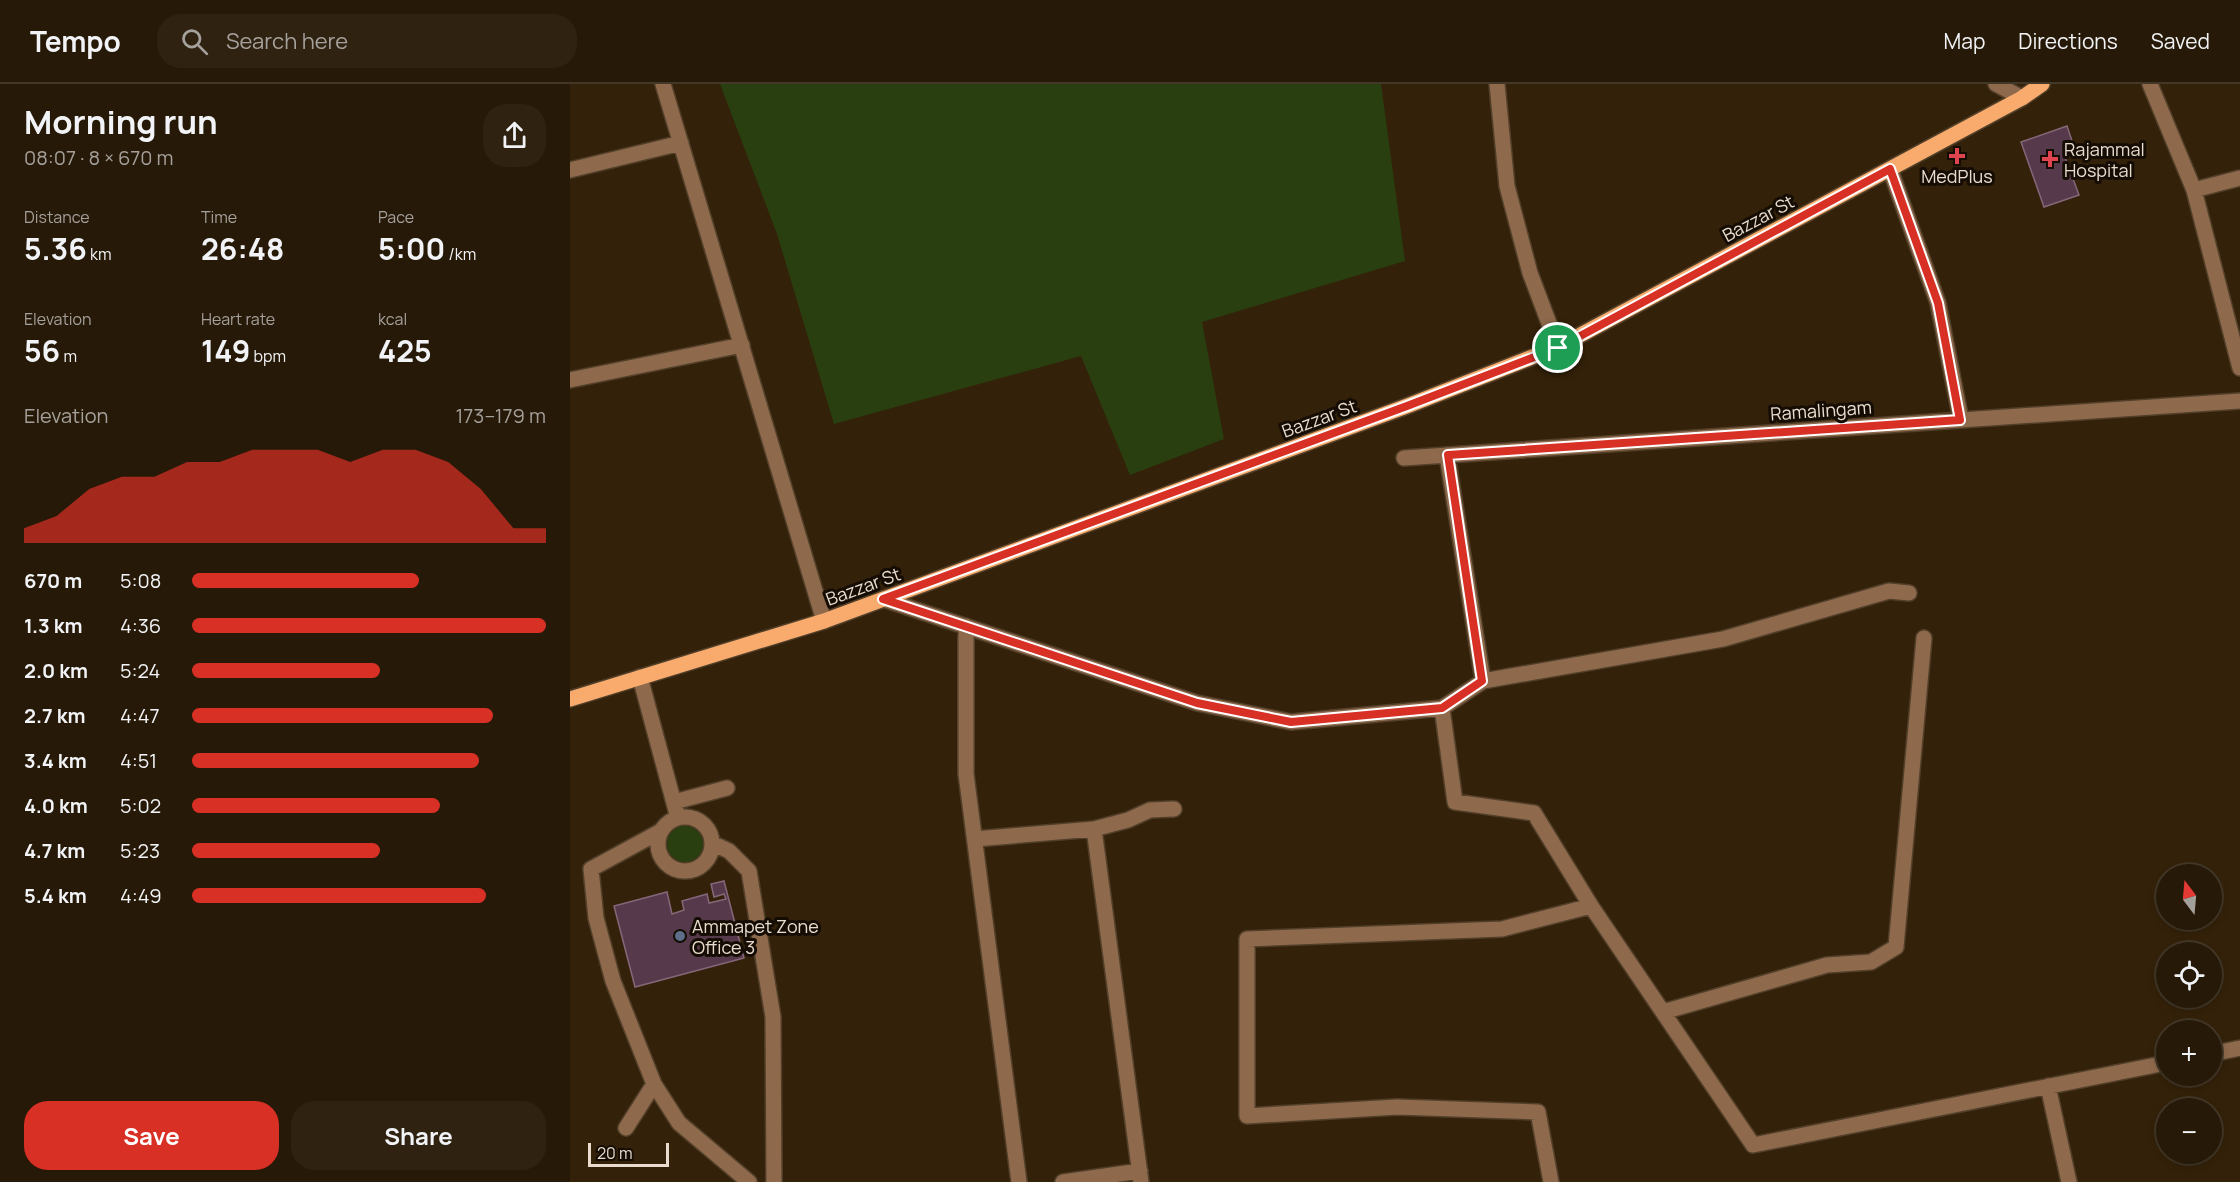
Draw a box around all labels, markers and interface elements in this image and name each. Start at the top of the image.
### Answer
search box [157,14,577,68]
text: Tempo [30,22,121,60]
icon: search [178,25,211,58]
text: Search here [226,26,348,56]
text: Map [1944,27,1985,55]
text: Directions [2018,27,2118,55]
text: Saved [2151,27,2210,55]
text: Morning run [24,99,218,144]
button: share [483,104,546,167]
place label: Rajammal Hospital [2064,137,2145,182]
text: 08:07 · 8 × 670 m [24,144,174,171]
marker: MedPlus [1950,149,1964,163]
marker: Rajammal Hospital [2041,150,2059,168]
place label: MedPlus [1921,164,1993,188]
street label: Bazzar St [1718,189,1798,247]
text: Distance [24,206,90,228]
text: Time [201,206,237,228]
text: Pace [378,206,414,228]
text: 5.36 [24,228,87,269]
text: 26:48 [201,228,284,269]
text: 5:00 [378,228,445,269]
text: km [87,243,112,265]
text: /km [445,243,476,265]
text: Elevation [24,308,92,330]
text: Heart rate [201,308,275,330]
text: kcal [378,308,407,330]
pin [1532,322,1583,373]
text: 56 [24,330,60,371]
text: 149 [201,330,250,371]
text: 425 [378,330,432,371]
icon: arrive [1541,331,1574,364]
text: m [60,345,77,367]
text: bpm [250,345,286,367]
street label: Bazzar St [1278,393,1360,443]
street label: Ramalingam [1769,394,1873,426]
text: Elevation [24,402,108,429]
text: 173–179 m [455,402,546,429]
street label: Bazzar St [822,561,904,611]
text: 670 m [24,567,82,594]
text: 5:08 [120,567,161,594]
text: 1.3 km [24,612,82,639]
text: 4:36 [120,612,161,639]
text: 2.0 km [24,657,88,684]
text: 5:24 [120,657,160,684]
text: 2.7 km [24,702,85,729]
text: 4:47 [120,702,160,729]
text: 3.4 km [24,747,87,774]
text: 4:51 [120,747,157,774]
text: 4.0 km [24,792,88,819]
text: 5:02 [120,792,161,819]
text: 4.7 km [24,837,85,864]
text: 5:23 [120,837,160,864]
north arrow [2156,864,2222,930]
map controls [2156,864,2222,1164]
text: 5.4 km [24,882,87,909]
text: 4:49 [120,882,162,909]
place label: Ammapet Zone Office 3 [692,914,819,959]
marker: Ammapet Zone Office 3 [673,929,687,943]
button: locate [2156,942,2222,1008]
button: + [2156,1020,2222,1086]
button: − [2156,1098,2222,1164]
button: Save [24,1101,279,1170]
button: Share [291,1101,546,1170]
scale bar [588,1140,669,1168]
text: 20 m [597,1142,633,1164]

